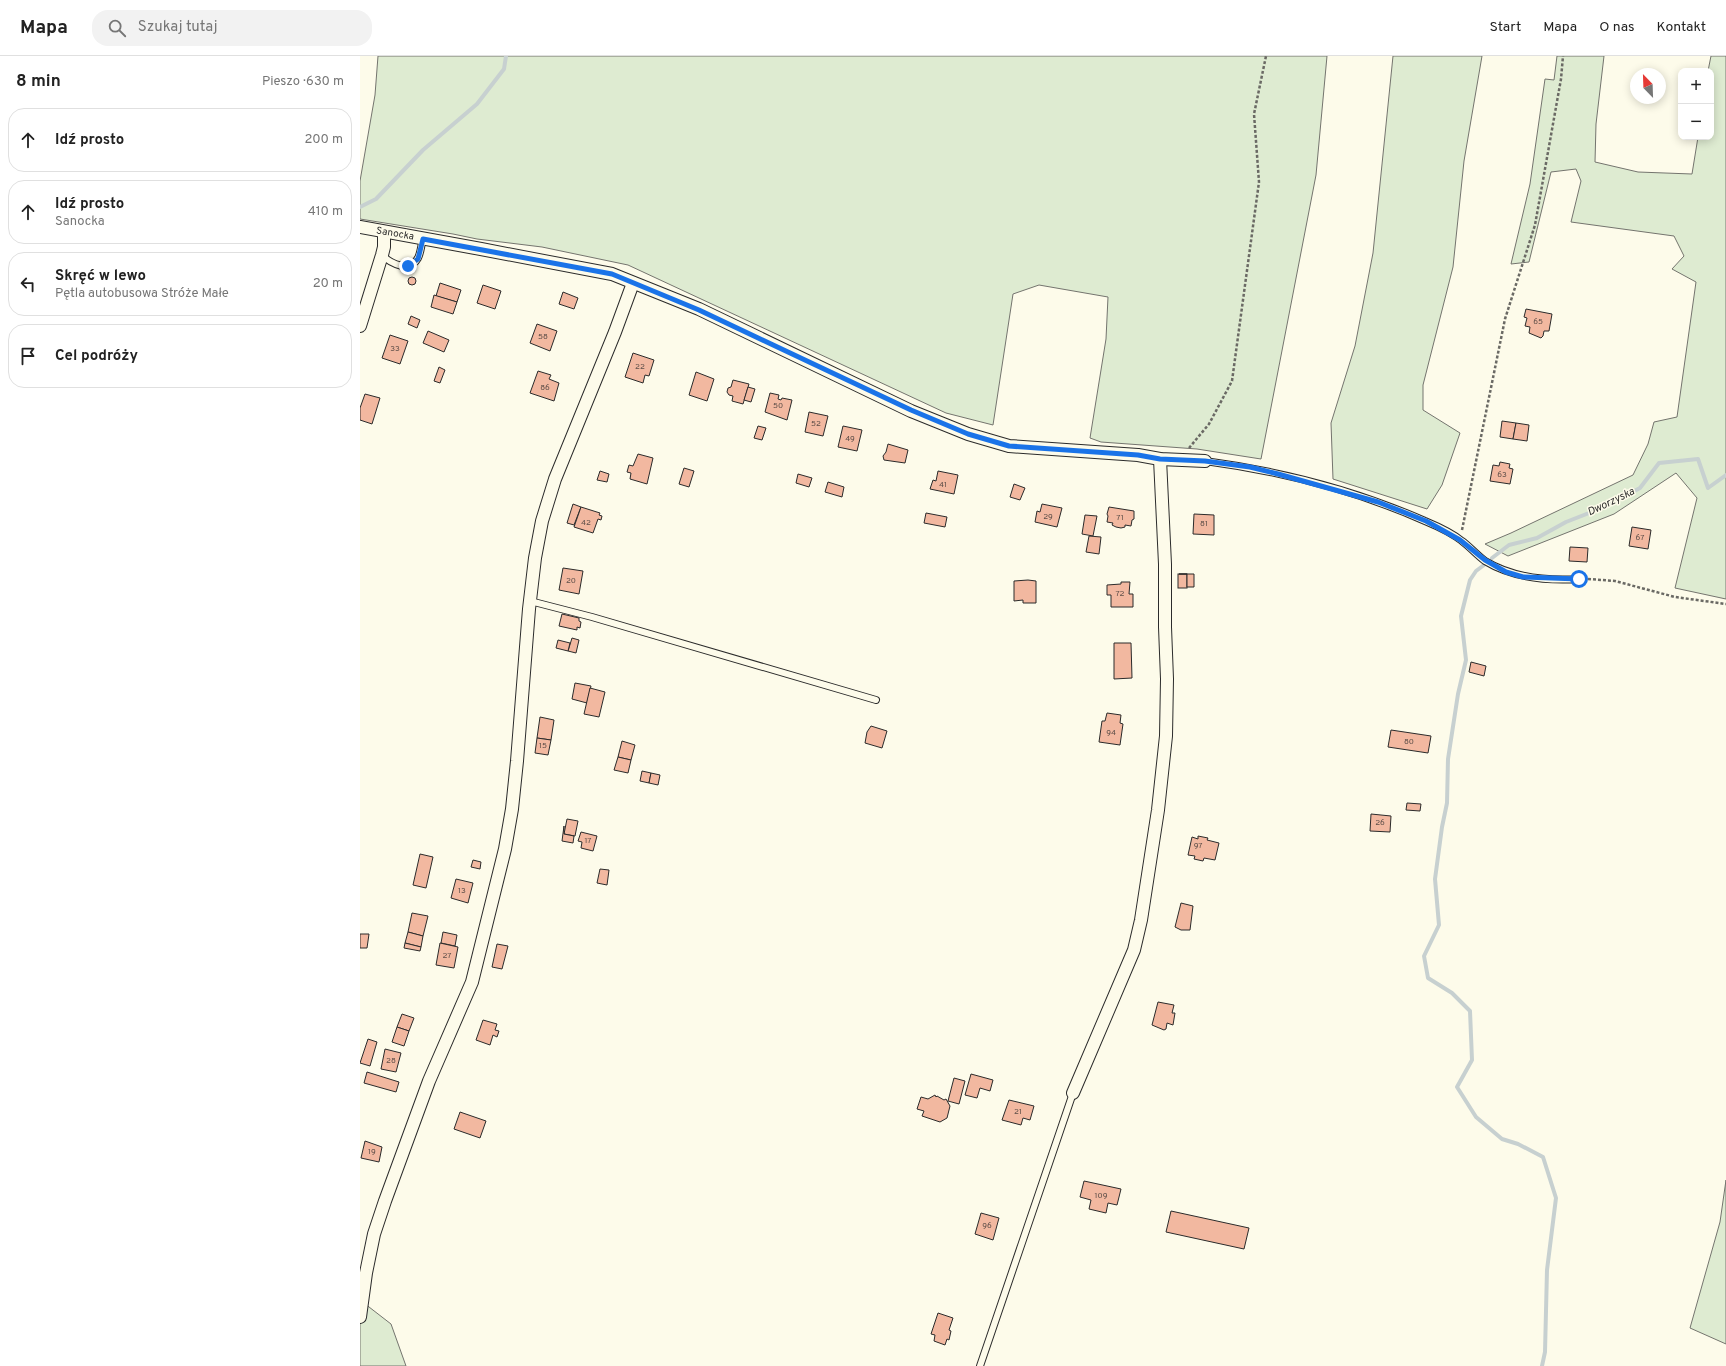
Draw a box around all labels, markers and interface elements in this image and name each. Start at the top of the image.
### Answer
search box [92,10,372,46]
text: Mapa [20,16,68,40]
icon: search [106,17,128,39]
text: Szukaj tutaj [138,18,217,37]
text: Start [1489,19,1521,36]
text: Mapa [1543,19,1577,36]
text: O nas [1599,19,1635,36]
text: Kontakt [1657,19,1706,36]
north arrow [1630,68,1666,104]
map controls [1678,68,1714,140]
button: + [1678,68,1714,104]
text: 8 min [16,71,61,93]
text: Pieszo · 630 m [262,74,344,90]
button: − [1678,104,1714,140]
icon: ahead [17,129,39,151]
text: Idź prosto [55,131,124,150]
text: 200 m [304,132,343,148]
text: Idź prosto [55,195,124,214]
icon: ahead [17,201,39,223]
text: 410 m [308,204,343,220]
text: Sanocka [55,214,105,230]
street label: Sanocka [375,224,415,244]
route end [399,257,417,275]
text: Skręć w lewo [55,267,146,286]
icon: left [17,273,39,295]
text: 20 m [313,276,343,292]
text: Pętla autobusowa Stróże Małe [55,286,229,302]
house number: 65 [1533,317,1543,327]
house number: 58 [538,332,548,342]
house number: 33 [390,344,400,354]
icon: arrive [17,345,39,367]
text: Cel podróży [55,347,138,366]
house number: 22 [635,362,645,372]
house number: 86 [540,383,550,393]
house number: 50 [773,401,783,411]
house number: 52 [811,419,821,429]
house number: 49 [845,434,855,444]
house number: 63 [1497,470,1507,480]
house number: 41 [939,480,947,490]
water label: Dworzyska [1585,484,1637,519]
house number: 29 [1043,512,1053,522]
house number: 71 [1116,513,1124,523]
house number: 42 [581,518,591,528]
house number: 81 [1200,519,1208,529]
house number: 67 [1636,533,1644,543]
route start [1570,570,1588,588]
house number: 20 [566,576,576,586]
house number: 72 [1116,589,1125,599]
house number: 94 [1106,728,1116,738]
house number: 80 [1404,737,1414,747]
house number: 15 [539,741,547,751]
house number: 26 [1375,818,1385,828]
house number: 17 [584,836,592,846]
house number: 97 [1194,841,1202,851]
house number: 13 [458,886,466,896]
house number: 27 [443,951,452,961]
house number: 28 [386,1056,396,1066]
house number: 21 [1014,1107,1022,1117]
house number: 19 [368,1147,376,1157]
house number: 109 [1095,1191,1108,1201]
house number: 96 [982,1221,992,1231]

